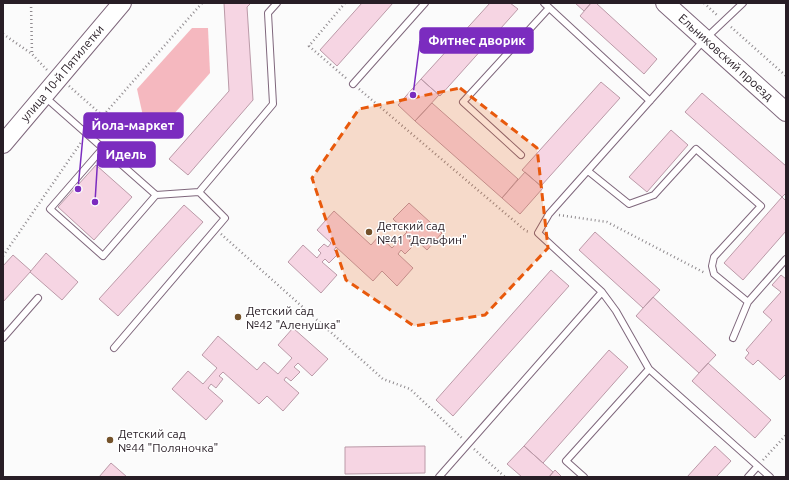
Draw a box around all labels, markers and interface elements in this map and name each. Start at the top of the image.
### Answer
street label: Ельниковский проезд [676,11,776,103]
street label: улица 10-й Пятилетки [18,22,106,124]
callout: Фитнес дворик [420,28,533,53]
text: Фитнес дворик [428,33,526,47]
callout: Йола-маркет [84,113,183,138]
text: Йола-маркет [92,118,175,132]
callout: Идель [98,142,155,167]
text: Идель [106,147,146,161]
place label: Детский сад №41 "Дельфин" [377,219,467,246]
marker: Детский сад №41 "Дельфин" [364,227,374,237]
place label: Детский сад №42 "Аленушка" [246,304,341,331]
marker: Детский сад №42 "Аленушка" [233,312,243,322]
place label: Детский сад №44 "Поляночка" [118,427,218,454]
marker: Детский сад №44 "Поляночка" [105,435,115,445]

